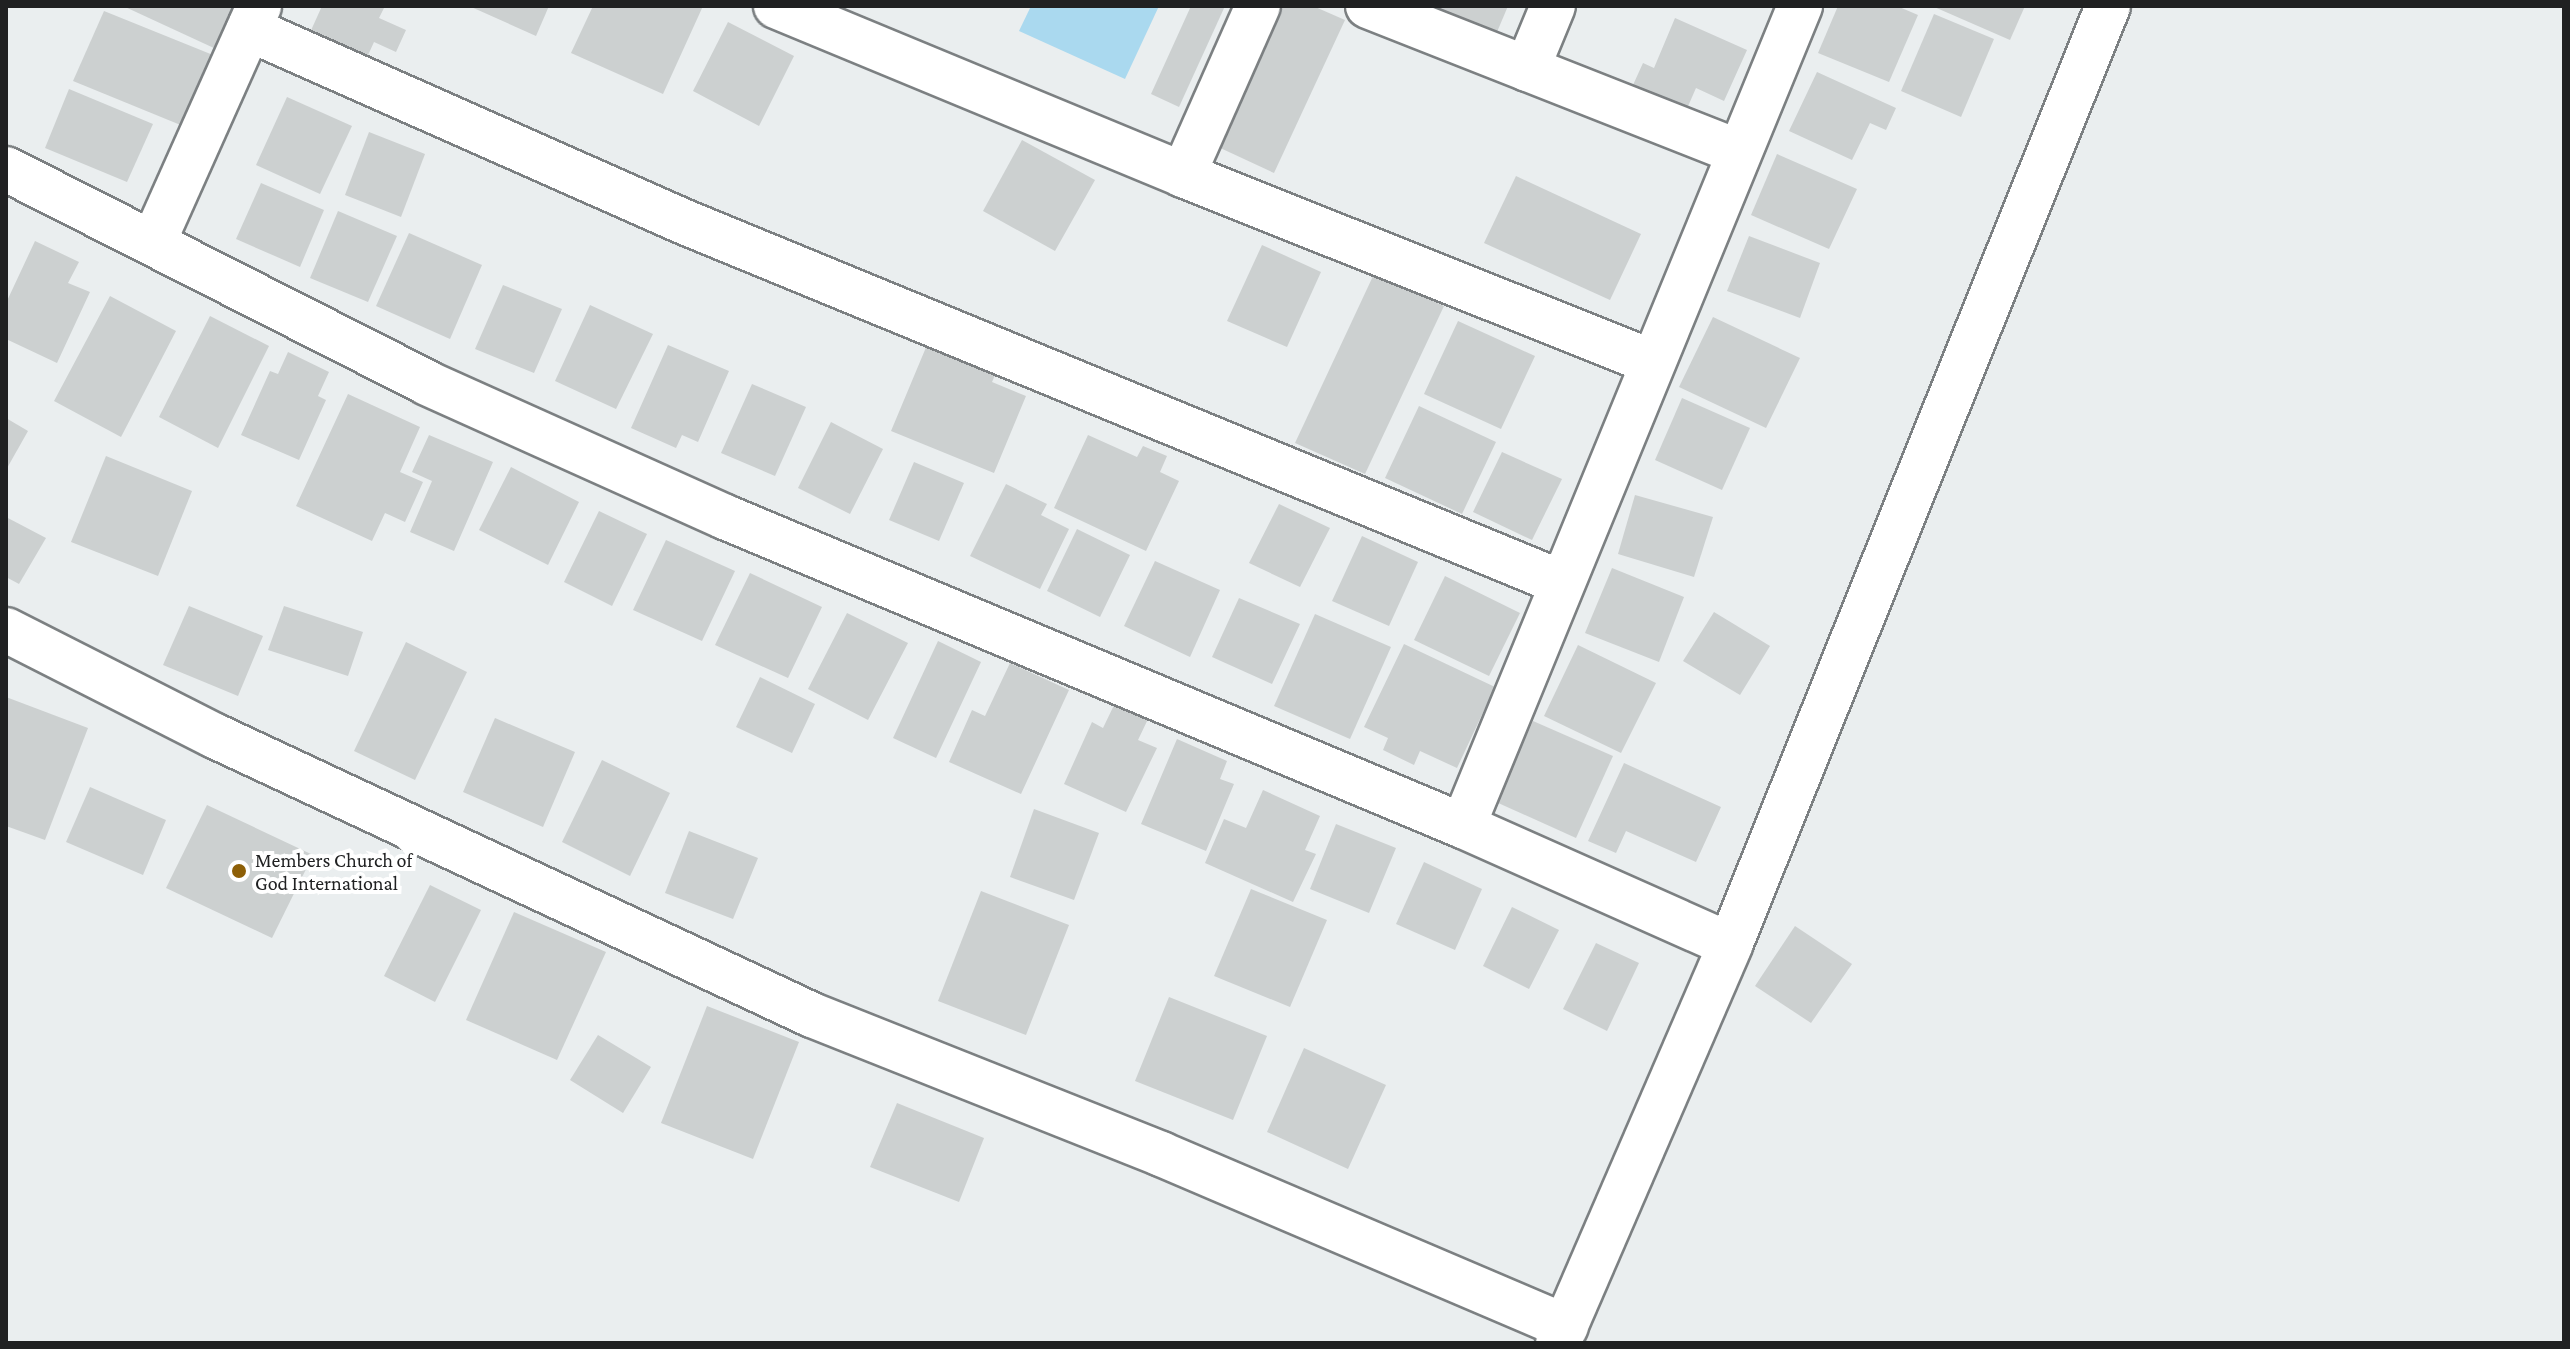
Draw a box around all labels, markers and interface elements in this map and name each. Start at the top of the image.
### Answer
place label: Members Church of God International [255,848,412,895]
marker: Members Church of God International [230,862,248,880]

